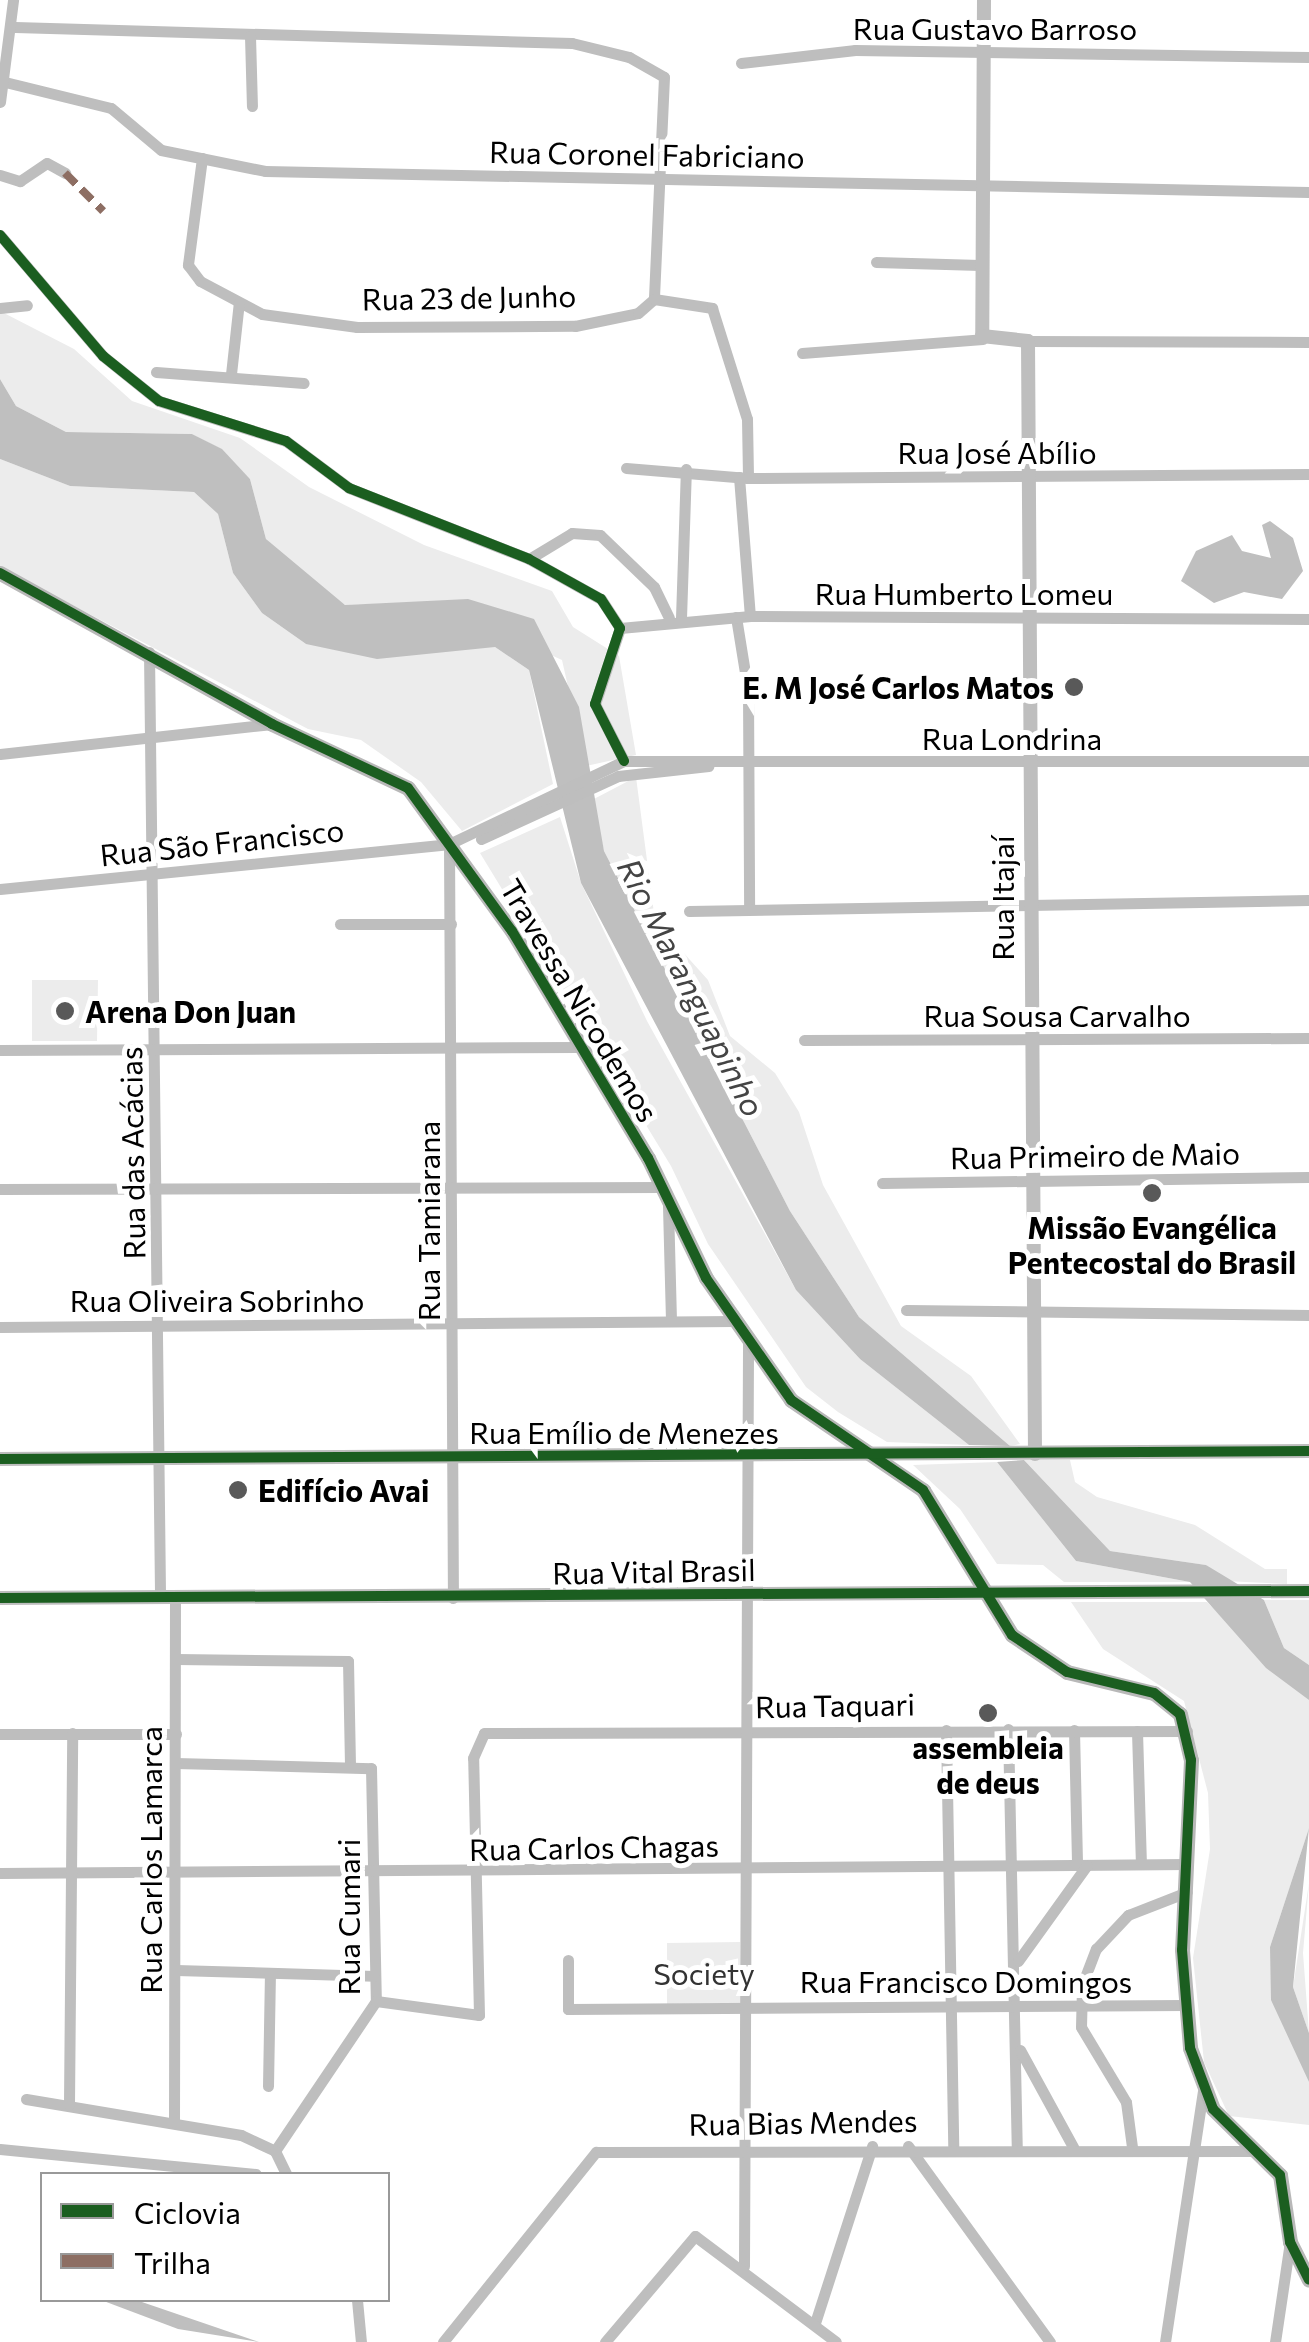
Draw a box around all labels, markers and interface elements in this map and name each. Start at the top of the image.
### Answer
street label: Rua Gustavo Barroso [853,10,1137,46]
street label: Rua Coronel Fabriciano [489,133,805,175]
street label: Rua 23 de Junho [362,277,576,317]
street label: Rua José Abílio [897,434,1097,470]
street label: Rua Humberto Lomeu [815,575,1113,611]
place label: E. M José Carlos Matos [742,669,1054,705]
marker: E. M José Carlos Matos [1063,676,1085,698]
street label: Rua Londrina [922,720,1102,756]
street label: Rua São Francisco [98,811,346,873]
street label: Rua Itajaí [984,835,1020,961]
water label: Rio Maranguapinho [610,852,774,1122]
street label: Travessa Nicodemos [493,872,667,1128]
place label: Arena Don Juan [85,993,296,1029]
street label: Rua Sousa Carvalho [923,997,1191,1033]
marker: Arena Don Juan [54,1000,76,1022]
street label: Rua das Acácias [112,1046,152,1260]
street label: Rua Tamiarana [410,1121,446,1321]
street label: Rua Primeiro de Maio [950,1134,1240,1176]
marker: Missão Evangélica Pentecostal do Brasil [1141,1182,1163,1204]
place label: Missão Evangélica Pentecostal do Brasil [1008,1209,1296,1280]
street label: Rua Oliveira Sobrinho [70,1282,364,1318]
street label: Rua Emílio de Menezes [469,1414,779,1450]
place label: Edifício Avai [258,1472,429,1508]
marker: Edifício Avai [227,1479,249,1501]
street label: Rua Vital Brasil [552,1551,756,1591]
street label: Rua Taquari [755,1686,915,1724]
marker: assembleia de deus [977,1702,999,1724]
street label: Rua Carlos Lamarca [132,1726,168,1994]
place label: assembleia de deus [912,1729,1064,1800]
street label: Rua Carlos Chagas [469,1827,719,1867]
street label: Rua Cumari [330,1839,366,1995]
park label: Society [653,1955,755,1991]
street label: Rua Francisco Domingos [800,1963,1132,1999]
street label: Rua Bias Mendes [688,2102,918,2142]
legend [40,2172,390,2302]
text: Ciclovia [134,2193,241,2230]
text: Trilha [134,2243,211,2280]

